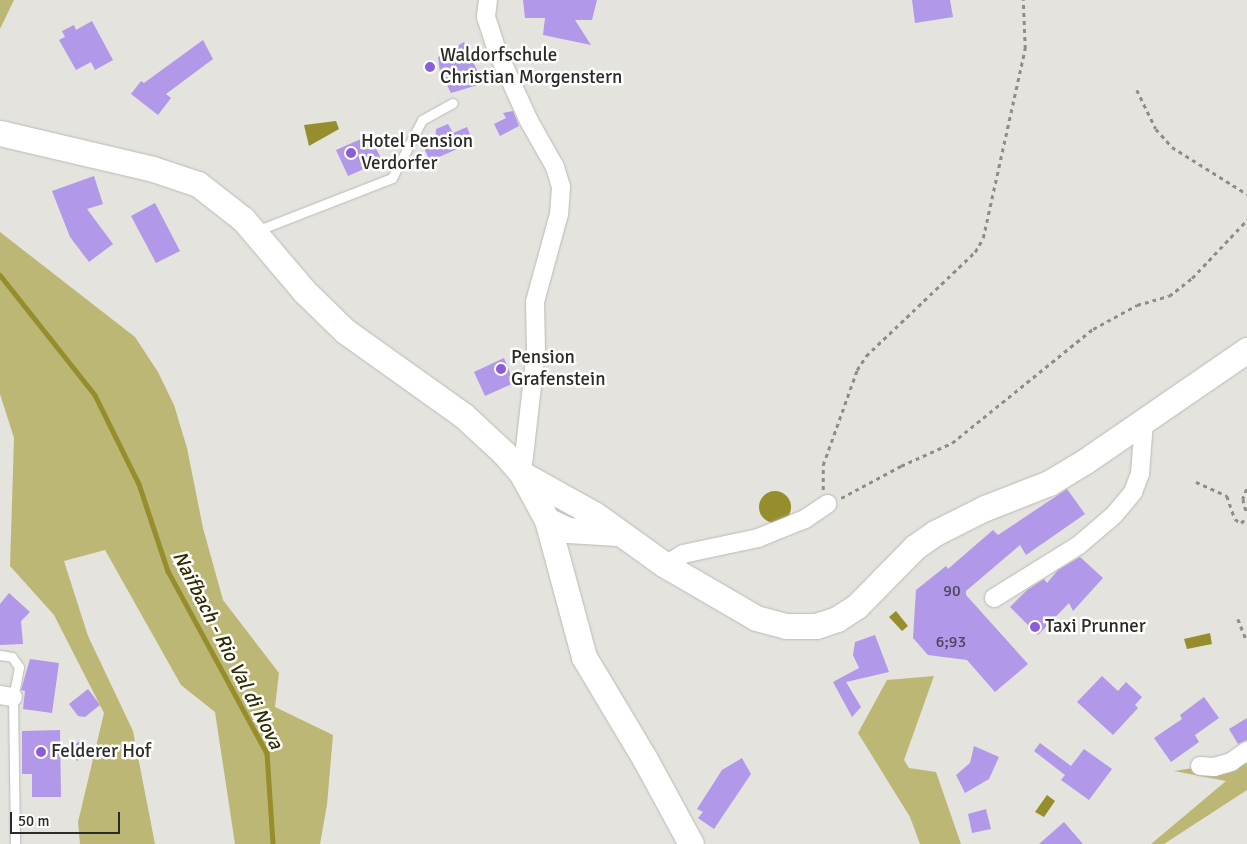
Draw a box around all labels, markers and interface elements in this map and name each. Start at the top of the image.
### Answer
place label: Waldorfschule Christian Morgenstern [440,45,622,89]
marker: Waldorfschule Christian Morgenstern [424,61,436,73]
place label: Hotel Pension Verdorfer [361,131,473,175]
marker: Hotel Pension Verdorfer [345,147,357,159]
place label: Pension Grafenstein [511,347,606,391]
marker: Pension Grafenstein [495,363,507,375]
water label: Naifbach - Rio Val di Nova [168,547,288,753]
house number: 90 [943,581,961,601]
place label: Taxi Prunner [1045,616,1146,638]
marker: Taxi Prunner [1029,621,1041,633]
house number: 6;93 [936,632,966,652]
place label: Felderer Hof [51,741,151,763]
marker: Felderer Hof [35,746,47,758]
scale bar [12,802,122,834]
text: 50 m [18,812,49,830]

